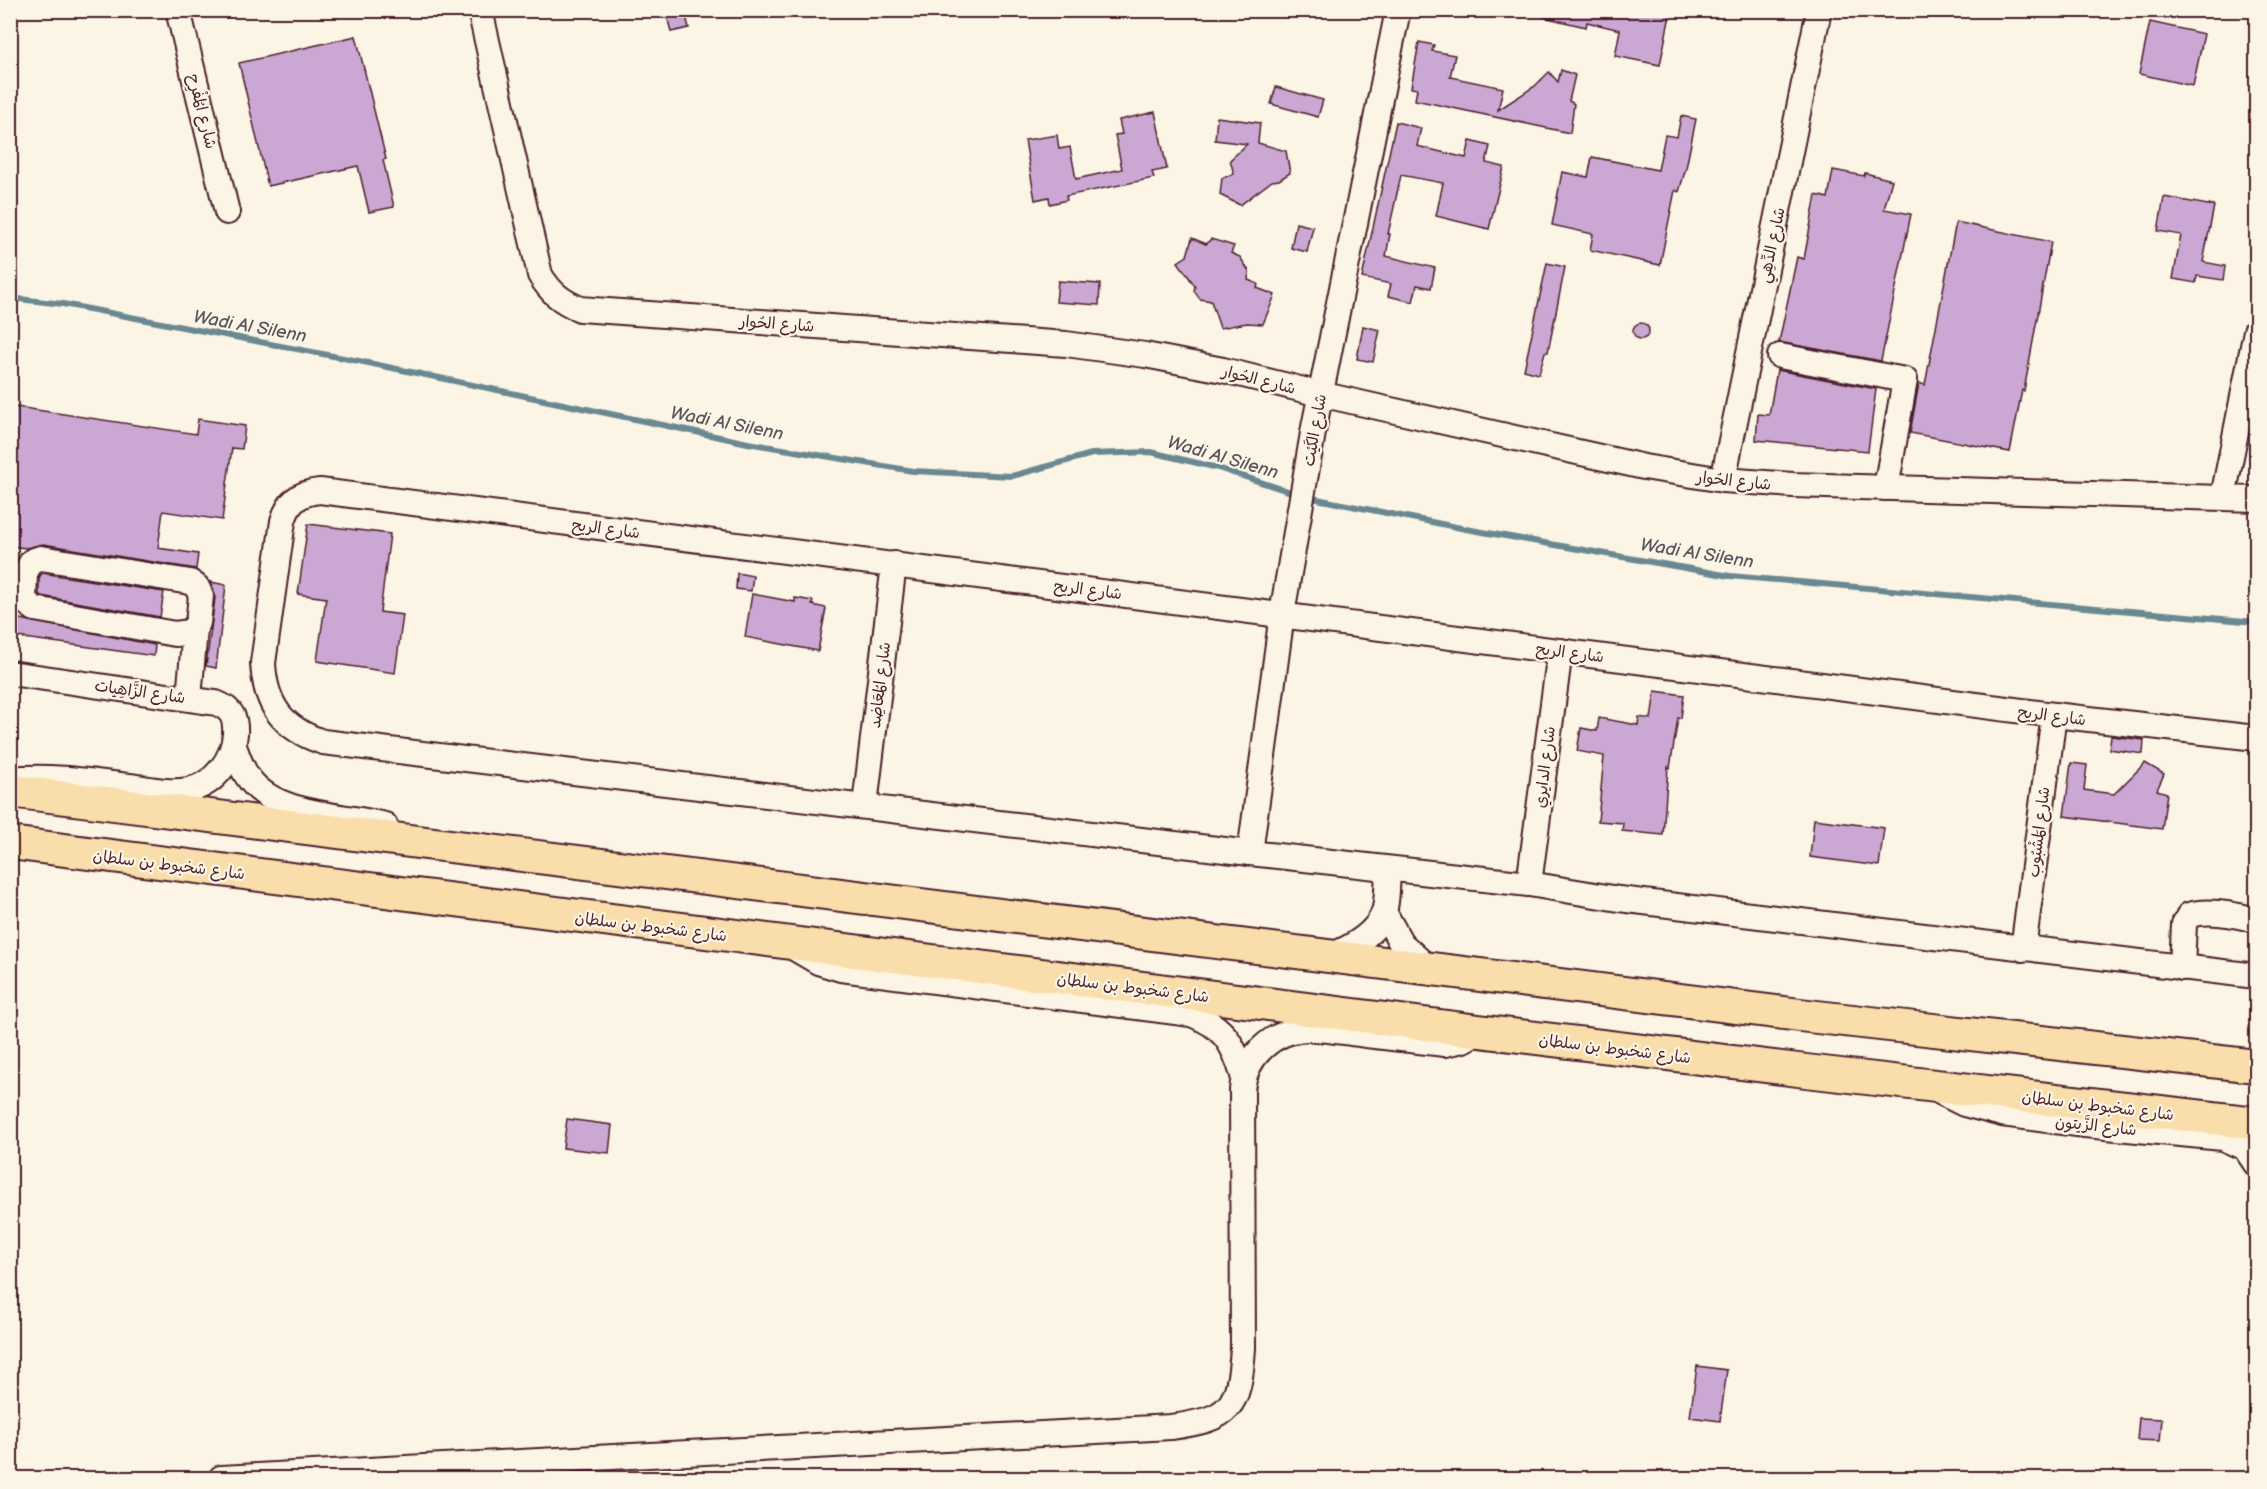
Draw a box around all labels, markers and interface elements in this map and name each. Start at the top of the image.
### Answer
street label: شارع المُفْرِح [182,71,222,151]
street label: شارع الدِّهِي [1754,206,1794,286]
water label: Wadi Al Silenn [192,306,308,347]
street label: شارع الحُوار [737,312,815,338]
street label: شارع الحُوار [1218,362,1297,400]
street label: شارع الكَيْت [1299,392,1332,468]
water label: Wadi Al Silenn [669,402,785,445]
water label: Wadi Al Silenn [1165,432,1281,483]
street label: شارع الحُوار [1693,468,1772,496]
street label: شارع الريح [570,516,641,544]
water label: Wadi Al Silenn [1639,534,1755,573]
street label: شارع الريح [1052,577,1123,605]
street label: شارع الريح [1534,640,1605,668]
street label: شارع المُعَاضِد [866,641,896,730]
street label: شارع الزَّاهِيات [93,675,187,709]
street label: شارع الريح [2016,703,2087,731]
street label: شارع الدايري [1531,725,1561,809]
street label: شارع المَشْبُوب [2024,786,2055,879]
street label: شارع شخبوط بن سلطان [92,847,246,885]
street label: شارع شخبوط بن سلطان [574,909,728,947]
street label: شارع شخبوط بن سلطان [1056,970,1210,1008]
street label: شارع شخبوط بن سلطان [1538,1031,1692,1069]
street label: شارع شخبوط بن سلطان [2021,1088,2175,1126]
street label: شارع الزَّيتون [2054,1111,2138,1141]

